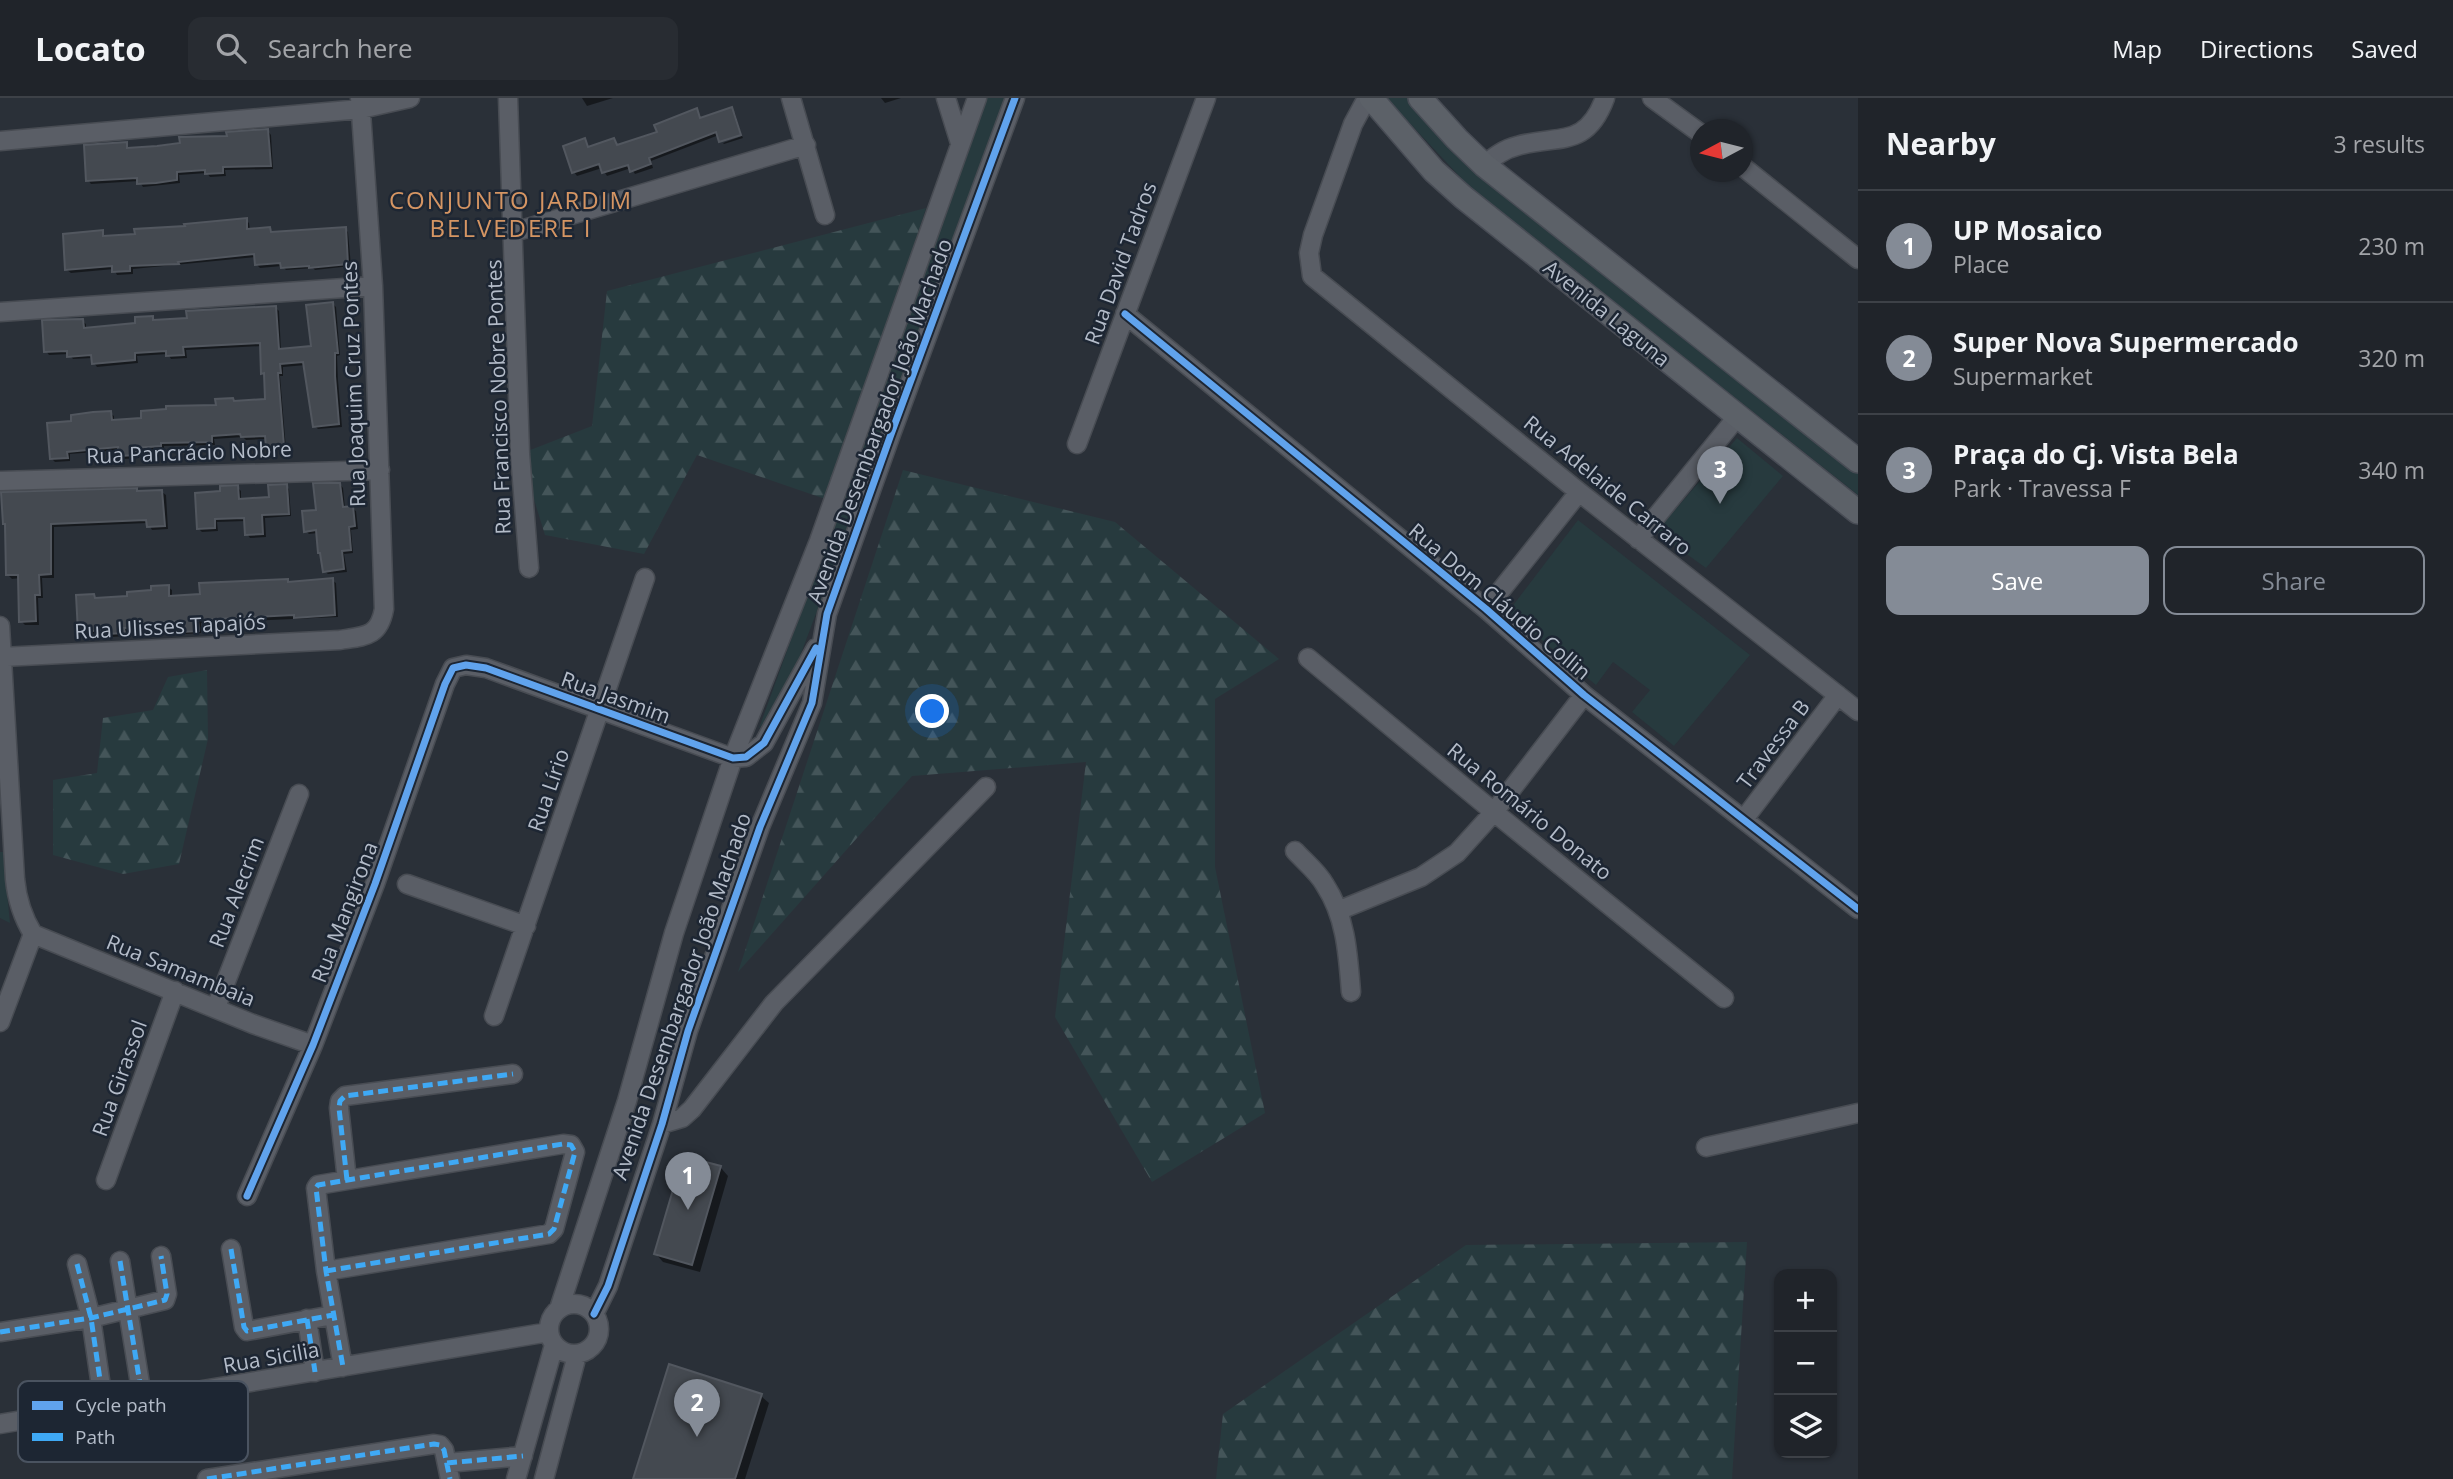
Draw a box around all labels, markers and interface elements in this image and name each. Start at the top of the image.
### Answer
search box [188,17,678,80]
text: Locato [35,26,146,71]
icon: search [212,29,250,67]
text: Search here [268,30,413,66]
text: Map [2112,32,2162,65]
text: Directions [2200,32,2313,65]
text: Saved [2351,32,2418,65]
north arrow [1690,119,1753,182]
text: Nearby [1886,123,1996,164]
text: 3 results [2334,128,2425,160]
street label: Rua David Tadros [1078,178,1162,348]
district label: CONJUNTO JARDIM BELVEDERE I [389,183,633,244]
text: UP Mosaico [1953,212,2102,248]
text: 1 [1902,230,1916,262]
text: 230 m [2358,230,2425,262]
street label: Avenida Desembargador João Machado [800,235,958,607]
text: Place [1953,248,2009,280]
street label: Avenida Laguna [1538,253,1676,373]
street label: Rua Francisco Nobre Pontes [479,259,517,535]
street label: Rua Joaquim Cruz Pontes [335,260,371,508]
text: Super Nova Supermercado [1953,324,2299,360]
text: 2 [1902,342,1916,374]
text: 320 m [2358,342,2425,374]
text: Supermarket [1953,360,2093,392]
street label: Rua Adelaide Carraro [1518,409,1698,561]
street label: Rua Pancrácio Nobre [86,434,292,470]
text: Praça do Cj. Vista Bela [1953,436,2239,472]
pin: 3 [1697,446,1743,504]
text: 3 [1902,454,1916,486]
text: 340 m [2358,454,2425,486]
text: Park · Travessa F [1953,472,2131,504]
street label: Rua Dom Cláudio Collin [1403,516,1597,686]
button: Save [1886,546,2149,615]
button: Share [2163,546,2425,615]
street label: Rua Ulisses Tapajós [73,607,267,645]
street label: Rua Jasmim [557,664,675,730]
your location [915,694,949,728]
street label: Travessa B [1730,694,1816,794]
street label: Rua Romário Donato [1442,736,1618,886]
street label: Rua Lírio [521,745,575,835]
street label: Avenida Desembargador João Machado [605,809,757,1183]
street label: Rua Alecrim [202,832,270,952]
street label: Rua Mangirona [304,837,384,987]
street label: Rua Samambaia [102,927,260,1013]
street label: Rua Girassol [85,1016,153,1140]
pin: 1 [665,1152,711,1210]
map controls [1774,1269,1837,1458]
button: + [1774,1269,1837,1332]
button: − [1774,1332,1837,1395]
street label: Rua Sicilia [221,1335,321,1379]
pin: 2 [674,1379,720,1437]
legend [18,1381,248,1462]
text: Cycle path [75,1392,167,1418]
button: layers [1774,1395,1837,1458]
text: Path [75,1424,115,1450]

